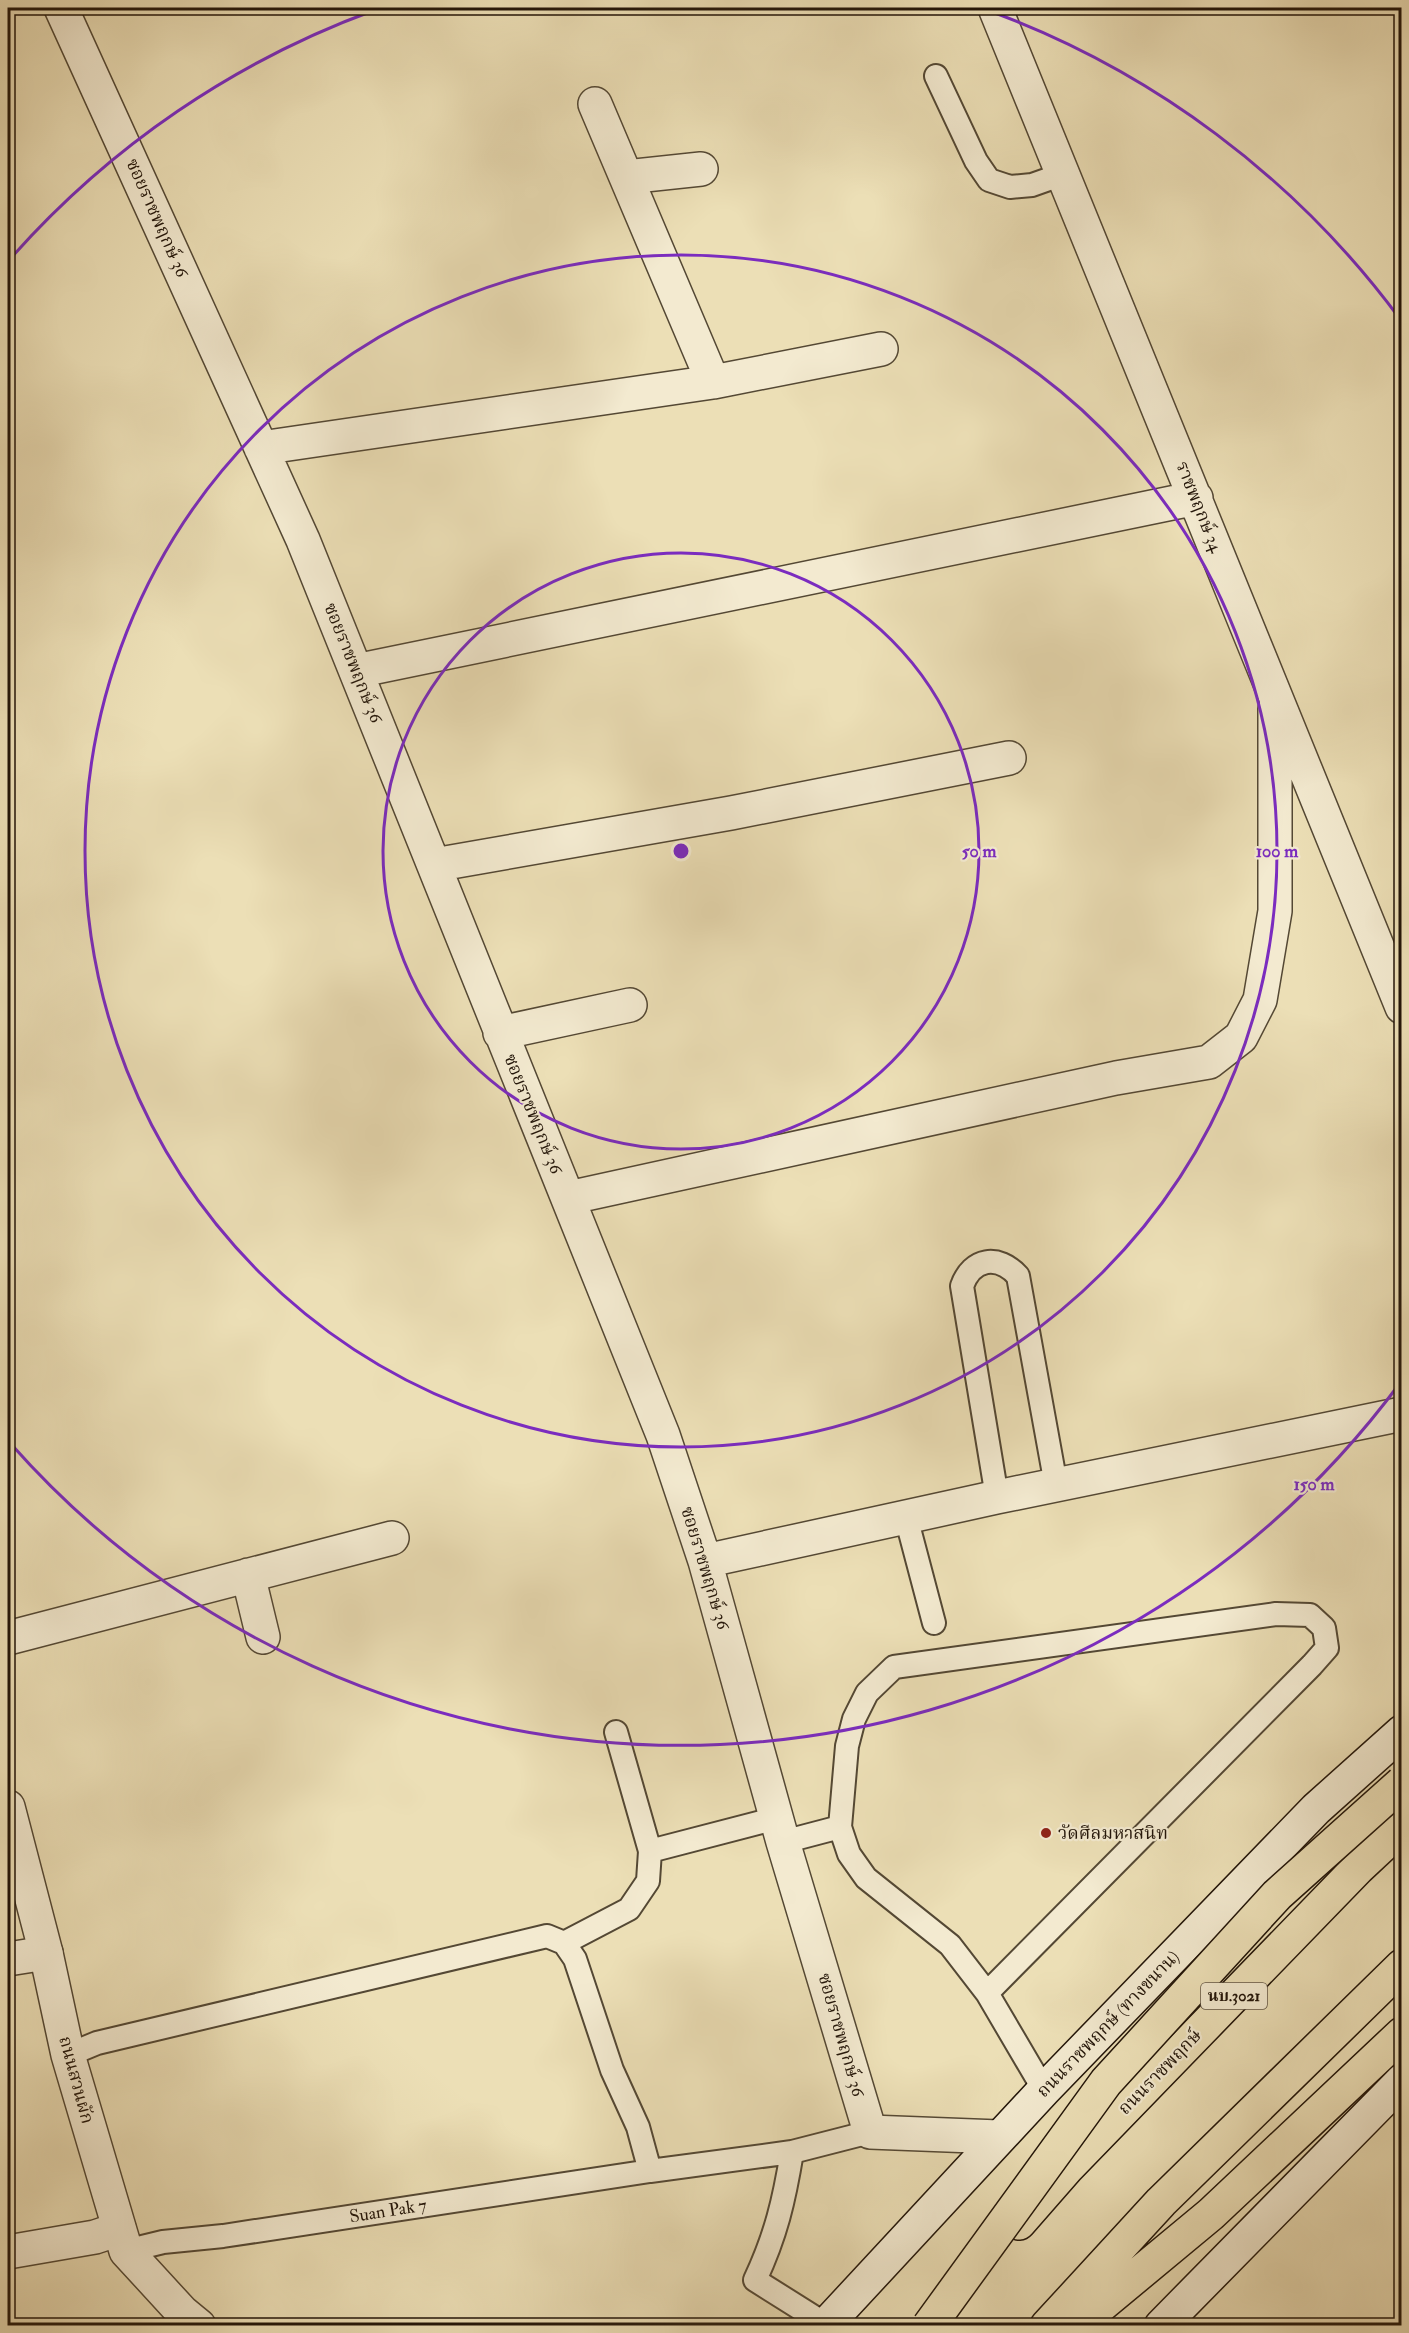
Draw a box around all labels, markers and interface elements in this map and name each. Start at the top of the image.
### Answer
street label: ซอยราชพฤกษ์ 36 [121,155,194,282]
street label: ราชพฤกษ์ 34 [1170,458,1228,557]
street label: ซอยราชพฤกษ์ 36 [318,600,388,727]
text: 50 m [962,840,997,863]
text: 100 m [1256,840,1299,863]
centre of rings [671,841,691,861]
street label: ซอยราชพฤกษ์ 36 [498,1051,568,1178]
text: 150 m [1293,1473,1336,1496]
street label: ซอยราชพฤกษ์ 36 [675,1504,735,1633]
place label: วัดศีลมหาสนิท [1058,1822,1168,1845]
marker: วัดศีลมหาสนิท [1039,1826,1053,1840]
street label: ถนนราชพฤกษ์ (ทางขนาน) [1032,1946,1184,2102]
street label: ซอยราชพฤกษ์ 36 [812,1971,870,2100]
road number: นบ.3021 [1201,1983,1267,2009]
street label: ถนนราชพฤกษ์ [1114,2025,1206,2119]
street label: ถนนสวนผัก [53,2034,99,2126]
street label: Suan Pak 7 [348,2194,428,2228]

